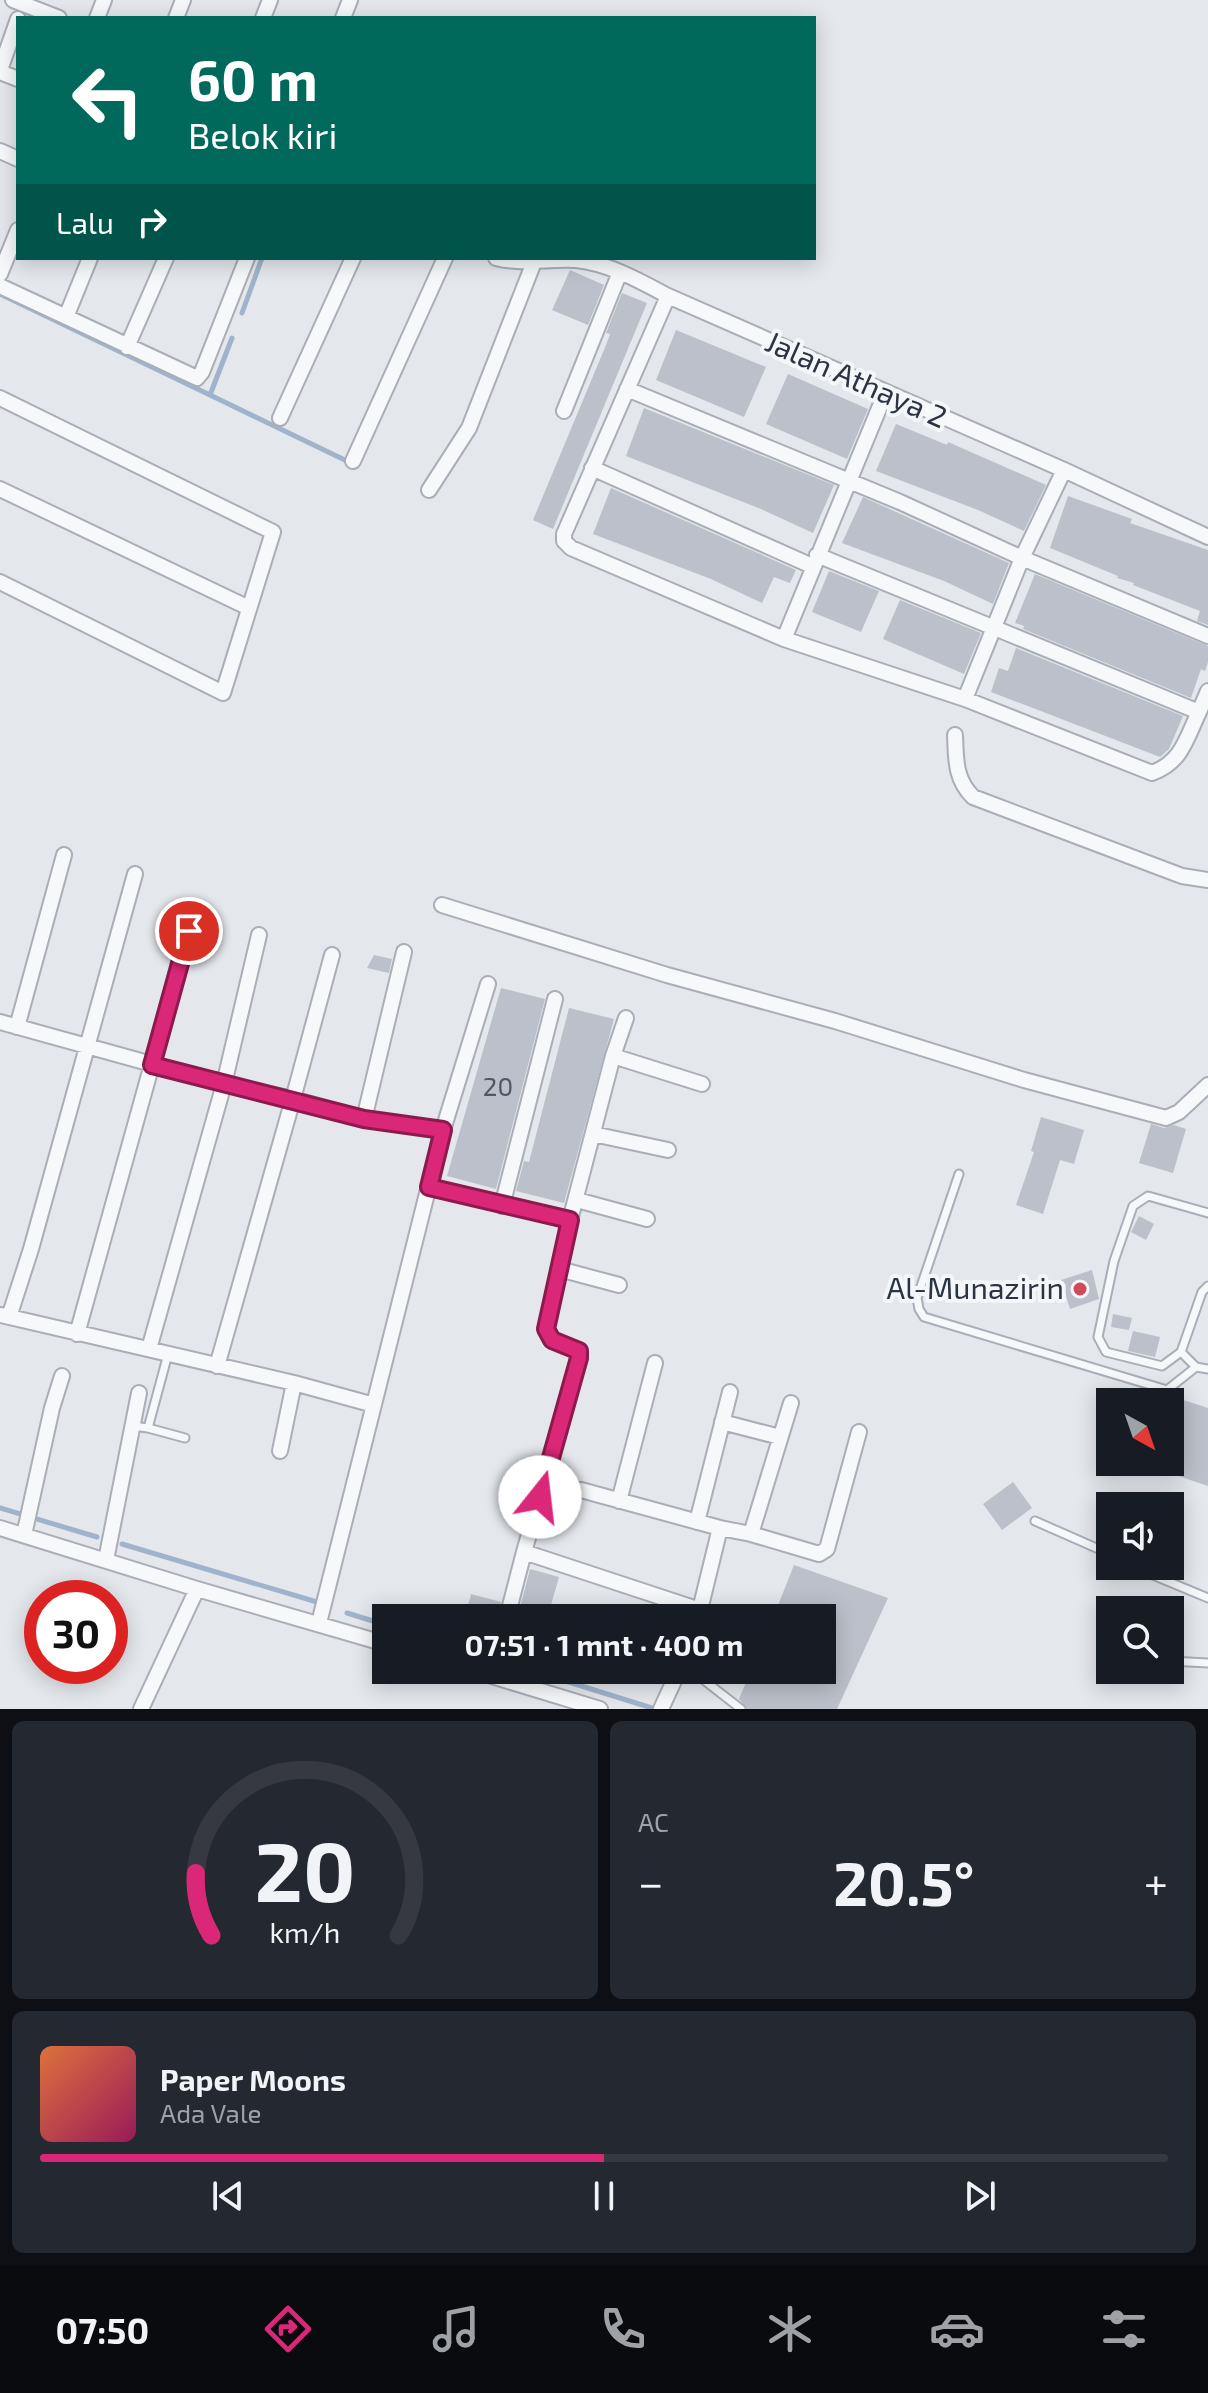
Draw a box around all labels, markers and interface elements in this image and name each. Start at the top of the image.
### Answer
text: 60 m [188,45,318,112]
icon: left [56,48,160,152]
text: Belok kiri [188,113,337,156]
icon: right [130,200,174,244]
text: Lalu [56,204,114,240]
street label: Jalan Athaya 2 [760,322,953,434]
pin [155,897,223,965]
icon: arrive [167,909,211,953]
house number: 20 [483,1070,513,1101]
place label: Al-Munazirin [887,1269,1064,1305]
marker: Al-Munazirin [1071,1280,1089,1298]
north arrow [1096,1388,1184,1476]
map controls [1096,1388,1184,1684]
position arrow [498,1455,582,1539]
button: sound [1096,1492,1184,1580]
speed limit sign: 30 [24,1580,128,1684]
button: search [1096,1596,1184,1684]
text: 07:51 · 1 mnt · 400 m [464,1626,744,1662]
text: AC [638,1806,669,1837]
text: 20 [255,1819,355,1919]
text: 20.5° [833,1846,974,1918]
text: − [638,1855,664,1908]
text: + [1144,1855,1168,1908]
text: km/h [270,1914,340,1949]
text: Paper Moons [160,2061,346,2097]
text: Ada Vale [160,2097,262,2128]
icon: previous [206,2174,250,2218]
icon: pause [582,2174,626,2218]
icon: next [958,2174,1002,2218]
icon: directions [260,2301,316,2357]
icon: music [428,2301,484,2357]
icon: phone [595,2301,651,2357]
icon: climate [762,2301,818,2357]
icon: car [929,2301,985,2357]
icon: filters [1096,2301,1152,2357]
text: 07:50 [56,2308,149,2351]

